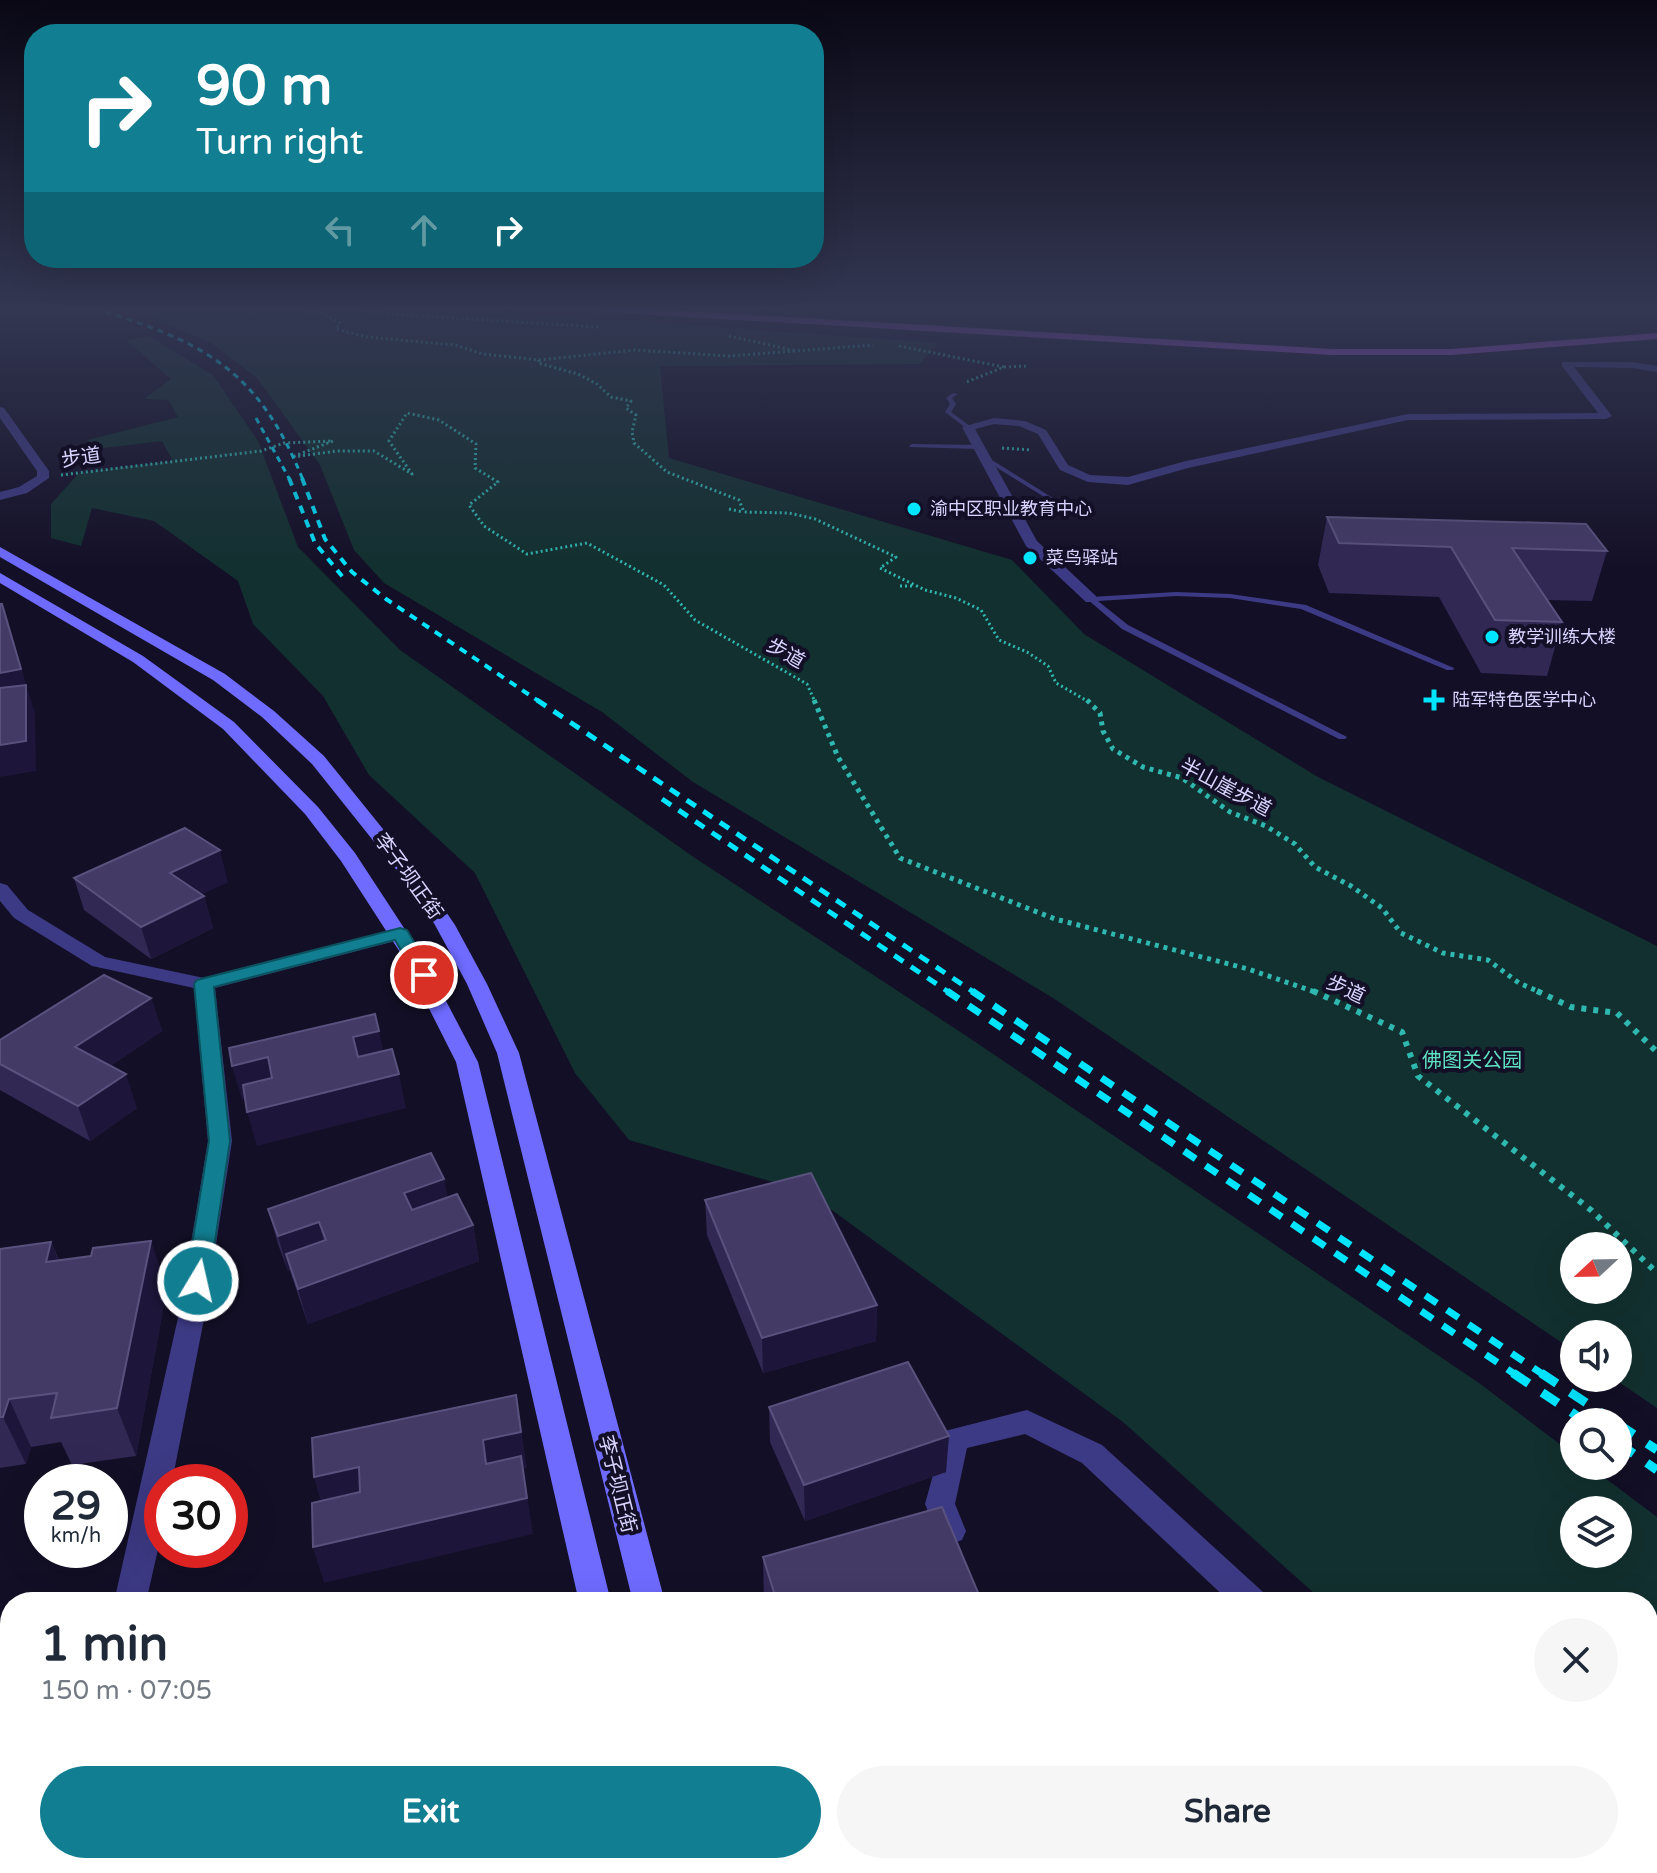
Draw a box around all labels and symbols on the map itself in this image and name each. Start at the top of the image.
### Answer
street label: 步道 [60,443,103,473]
place label: 渝中区职业教育中心 [930,498,1092,520]
marker: 渝中区职业教育中心 [905,500,923,518]
place label: 菜鸟驿站 [1046,547,1118,569]
marker: 菜鸟驿站 [1021,549,1039,567]
place label: 教学训练大楼 [1508,626,1616,648]
marker: 教学训练大楼 [1483,628,1501,646]
street label: 步道 [762,633,809,674]
marker: 陆军特色医学中心 [1423,689,1445,711]
place label: 陆军特色医学中心 [1452,689,1596,711]
street label: 半山崖步道 [1176,754,1275,822]
street label: 李子坝正街 [369,829,447,924]
pin [390,941,458,1009]
street label: 步道 [1322,971,1369,1009]
park label: 佛图关公园 [1422,1049,1522,1073]
north arrow [1560,1232,1632,1304]
position arrow [156,1239,240,1323]
street label: 李子坝正街 [593,1433,641,1536]
speed limit sign: 30 [144,1464,248,1568]

